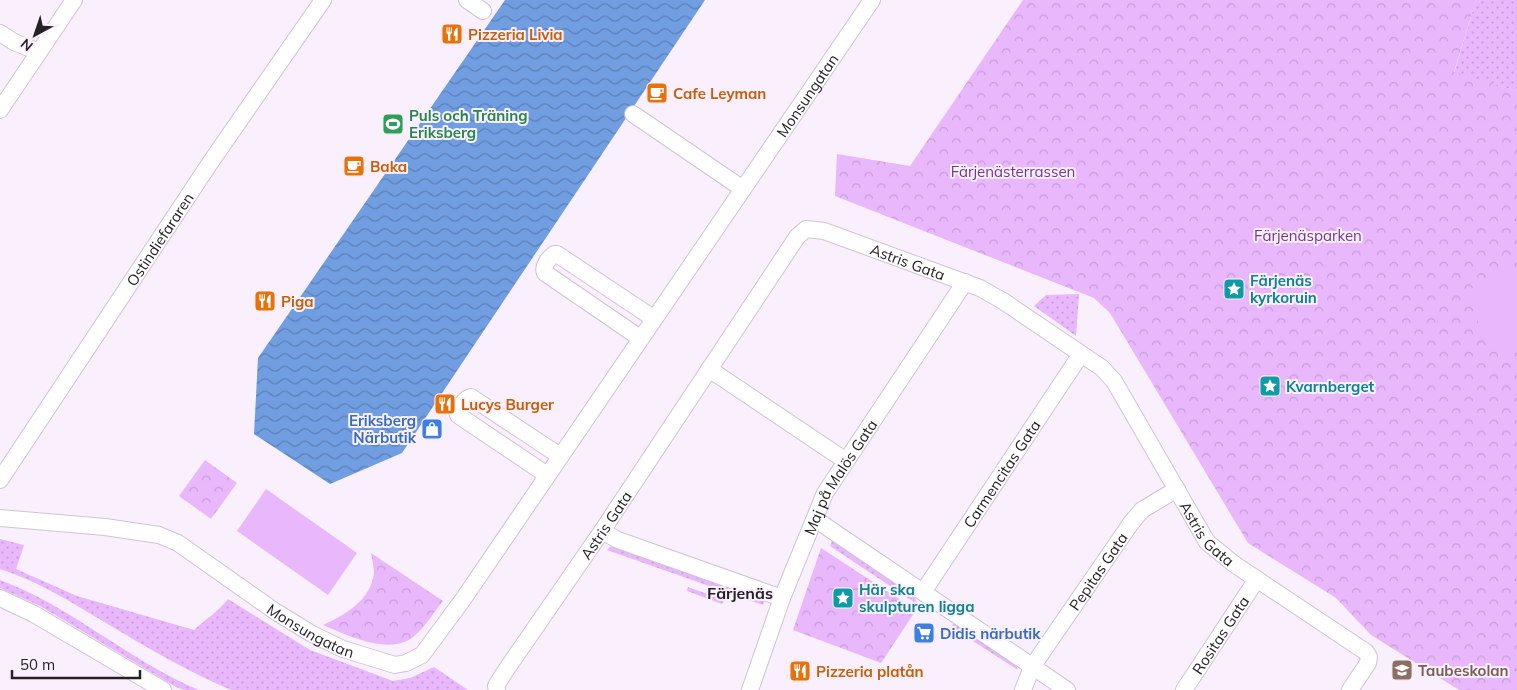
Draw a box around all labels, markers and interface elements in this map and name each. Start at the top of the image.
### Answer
north arrow [10,10,60,60]
restaurant icon: Pizzeria Livia [440,22,464,46]
place label: Pizzeria Livia [468,25,563,44]
text: N [17,35,36,55]
street label: Monsungatan [772,50,842,140]
cafe icon: Cafe Leyman [645,81,669,105]
place label: Cafe Leyman [673,84,766,103]
place label: Puls och Träning Eriksberg [409,106,528,142]
sports icon: Puls och Träning Eriksberg [381,112,405,136]
cafe icon: Baka [342,154,366,178]
place label: Baka [370,157,407,176]
park label: Färjenästerrassen [951,162,1075,181]
street label: Ostindiefararen [122,189,197,289]
park label: Färjenäsparken [1254,226,1362,245]
street label: Astris Gata [868,239,948,284]
place label: Färjenäs kyrkoruin [1250,271,1317,307]
place icon: Färjenäs kyrkoruin [1222,277,1246,301]
restaurant icon: Piga [253,289,277,313]
place label: Piga [281,292,314,311]
place icon: Kvarnberget [1258,374,1282,398]
place label: Kvarnberget [1286,377,1375,396]
restaurant icon: Lucys Burger [433,392,457,416]
place label: Lucys Burger [461,395,554,414]
place label: Eriksberg Närbutik [349,411,417,447]
street label: Maj på Malös Gata [799,416,881,538]
street label: Carmencitas Gata [959,416,1044,531]
shop icon: Eriksberg Närbutik [420,417,444,441]
street label: Astris Gata [576,487,635,563]
street label: Astris Gata [1176,498,1238,570]
street label: Pepitas Gata [1065,529,1131,614]
place label: Här ska skulpturen ligga [859,580,974,616]
district label: Färjenäs [707,583,773,603]
place icon: Här ska skulpturen ligga [831,586,855,610]
street label: Rositas Gata [1188,592,1253,678]
street label: Monsungatan [264,599,356,661]
supermarket icon: Didis närbutik [912,621,936,645]
place label: Didis närbutik [940,624,1041,643]
scale bar [12,648,140,680]
text: 50 m [20,655,55,674]
school or university icon: Taubeskolan [1390,658,1414,682]
restaurant icon: Pizzeria platån [788,659,812,683]
place label: Taubeskolan [1418,661,1509,680]
place label: Pizzeria platån [816,662,924,681]

